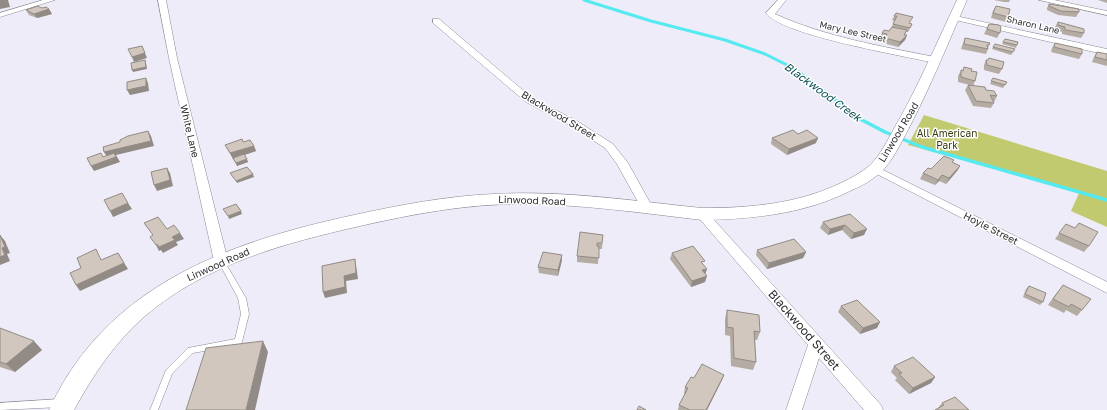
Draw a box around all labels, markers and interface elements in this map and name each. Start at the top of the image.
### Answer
street label: Sharon Lane [1006,13,1061,36]
street label: Mary Lee Street [819,18,888,45]
water label: Blackwood Creek [782,59,866,125]
street label: Blackwood Street [519,88,599,142]
street label: Linwood Road [875,100,921,164]
street label: White Lane [178,103,202,159]
park label: All American Park [917,127,977,151]
street label: Linwood Road [498,193,566,207]
street label: Hoyle Street [962,209,1020,247]
street label: Linwood Road [185,245,251,283]
street label: Blackwood Street [765,286,844,373]

